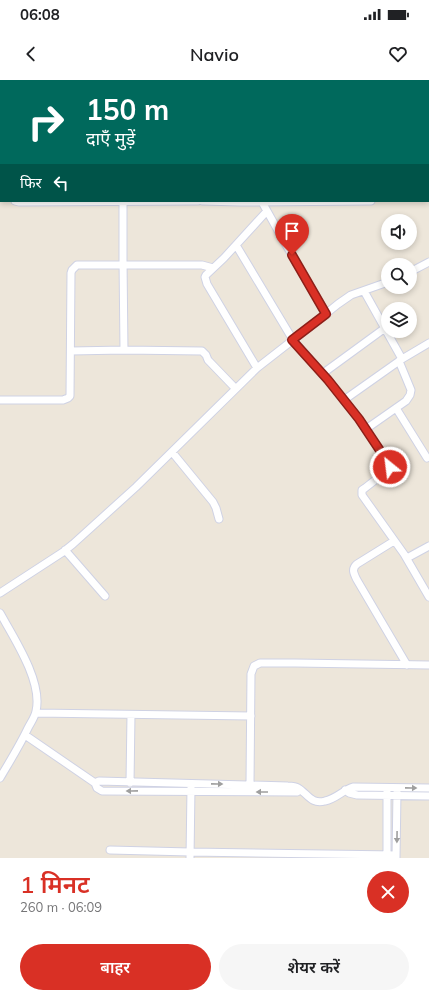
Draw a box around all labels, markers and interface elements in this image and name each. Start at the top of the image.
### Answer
text: 06:08 [20,5,60,24]
icon: back [20,43,42,65]
text: Navio [190,43,239,66]
icon: heart [387,43,409,65]
text: 150 m [86,92,169,127]
icon: right [20,96,72,148]
text: दाएँ मुड़ें [86,127,135,150]
icon: left [50,172,72,194]
text: फिर [20,173,42,192]
pin [275,214,309,255]
map controls [381,214,417,338]
button: sound [381,214,417,250]
icon: arrive [281,220,303,242]
button: search [381,258,417,294]
button: layers [381,302,417,338]
position arrow [369,446,411,488]
one-way arrow [211,781,224,787]
one-way arrow [405,785,418,791]
one-way arrow [126,787,138,794]
one-way arrow [255,789,268,795]
one-way arrow [393,831,400,843]
text: 1 मिनट [20,869,90,899]
button: close [367,871,409,913]
text: 260 m · 06:09 [20,899,102,915]
button: बाहर [20,944,211,990]
button: शेयर करें [219,944,409,990]

